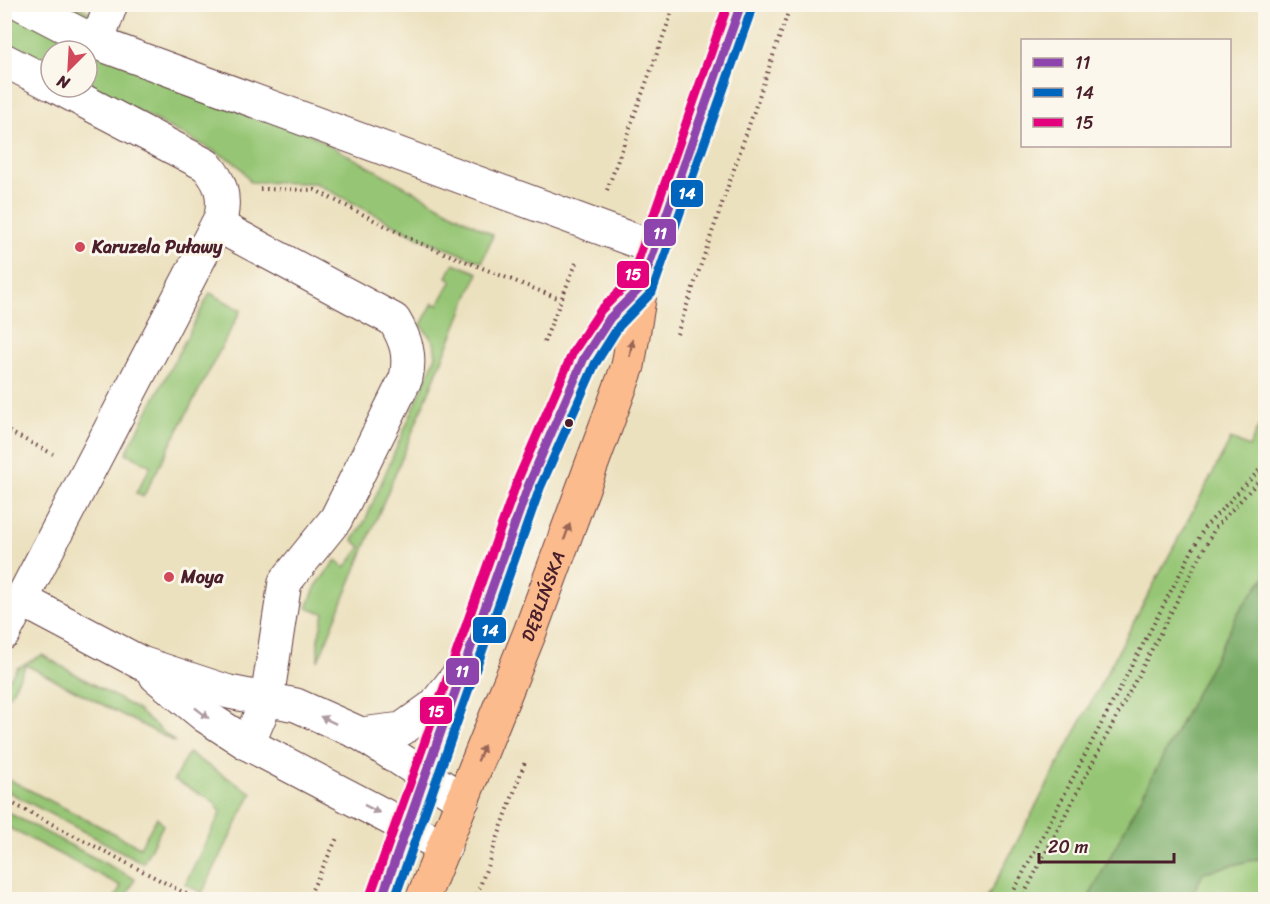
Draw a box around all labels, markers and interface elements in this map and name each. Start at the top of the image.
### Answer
north arrow [39,39,99,99]
legend [1021,39,1231,147]
text: 11 [1075,47,1091,79]
text: N [51,66,75,98]
text: 14 [1075,77,1094,109]
text: 15 [1075,107,1094,139]
line badge: 14 [670,179,704,208]
text: 14 [679,179,695,208]
line badge: 11 [643,218,677,247]
text: 11 [653,219,667,248]
place label: Karuzela Puławy [91,231,223,263]
marker: Karuzela Puławy [73,240,87,254]
line badge: 15 [616,260,650,289]
text: 15 [625,260,642,289]
one-way arrow [626,338,635,357]
unlabelled marker [563,417,575,429]
one-way arrow [562,523,572,541]
street label: DĘBLIŃSKA [512,547,574,646]
place label: Moya [180,561,224,593]
marker: Moya [162,570,176,584]
line badge: 14 [472,616,507,644]
text: 14 [482,616,498,645]
line badge: 11 [445,657,480,686]
text: 11 [455,657,469,686]
line badge: 15 [419,696,453,725]
text: 15 [428,697,445,726]
one-way arrow [195,707,210,719]
one-way arrow [320,715,337,724]
one-way arrow [477,744,487,762]
one-way arrow [364,804,381,814]
scale bar [1039,826,1174,864]
text: 20 m [1048,831,1088,863]

